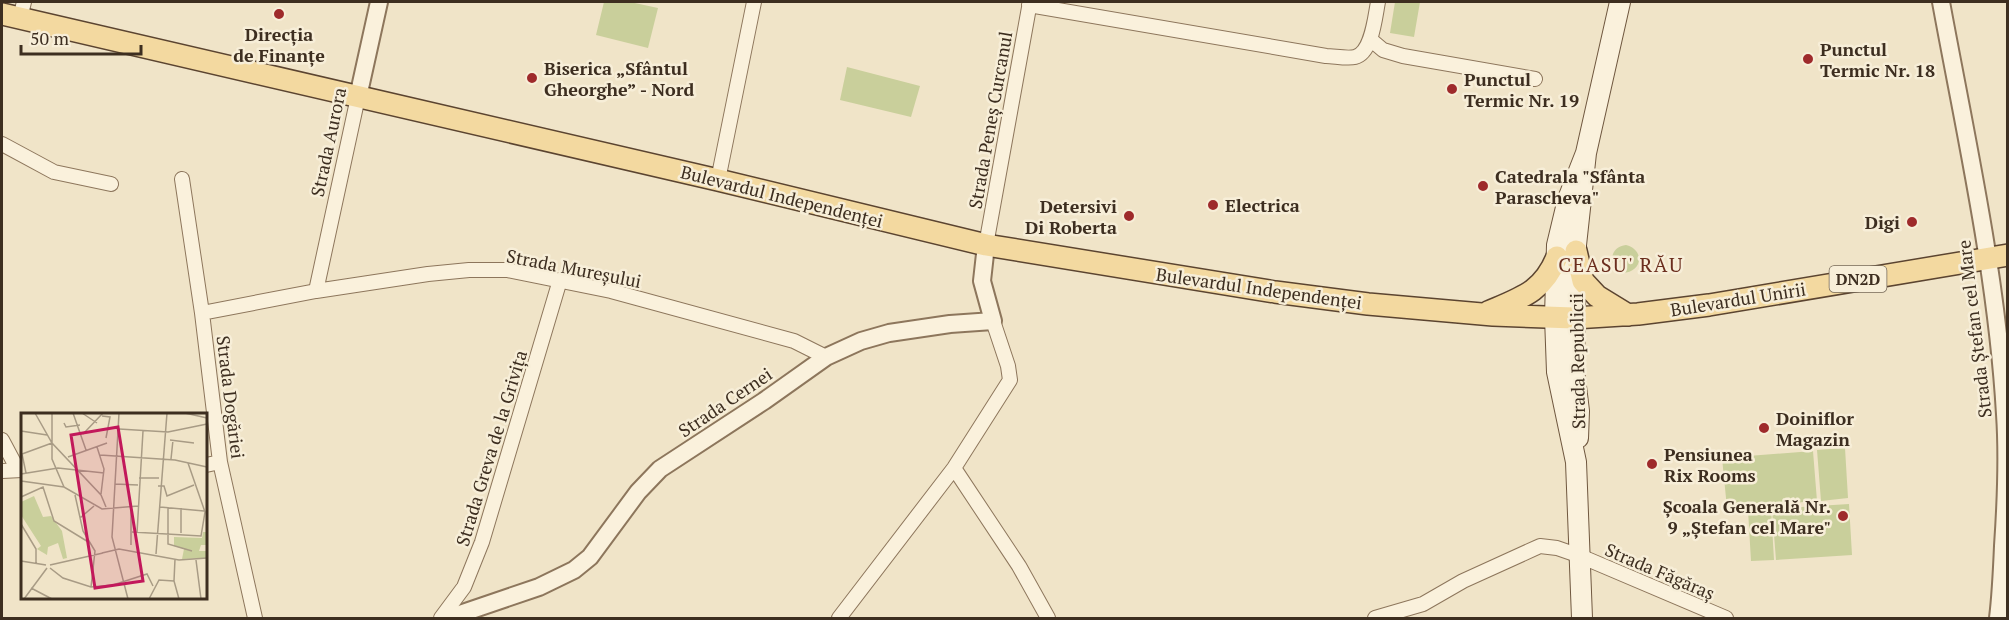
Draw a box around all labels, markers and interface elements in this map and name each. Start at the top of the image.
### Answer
marker: Direcția de Finanțe [272,7,286,21]
scale bar [21,18,141,56]
place label: Direcția de Finanțe [233,22,325,67]
text: 50 m [30,26,70,50]
street label: Strada Peneș Curcanul [963,29,1017,211]
place label: Punctul Termic Nr. 18 [1820,37,1935,82]
marker: Punctul Termic Nr. 18 [1801,52,1815,66]
place label: Biserica „Sfântul Gheorghe” - Nord [544,56,695,101]
place label: Punctul Termic Nr. 19 [1464,67,1579,112]
marker: Biserica „Sfântul Gheorghe” - Nord [525,71,539,85]
marker: Punctul Termic Nr. 19 [1445,82,1459,96]
street label: Strada Aurora [305,85,351,199]
street label: Bulevardul Independenței [678,159,886,233]
place label: Catedrala "Sfânta Parascheva" [1495,164,1645,209]
marker: Catedrala "Sfânta Parascheva" [1476,179,1490,193]
place label: Electrica [1225,193,1300,217]
place label: Detersivi Di Roberta [1025,194,1117,239]
marker: Electrica [1206,198,1220,212]
marker: Detersivi Di Roberta [1122,209,1136,223]
place label: Digi [1865,210,1900,234]
marker: Digi [1905,215,1919,229]
street label: Strada Ștefan cel Mare [1951,239,1997,419]
street label: Strada Mureșului [504,243,644,293]
district label: CEASU' RĂU [1558,251,1684,278]
street label: Bulevardul Independenței [1154,262,1364,314]
road number: DN2D [1830,266,1886,292]
street label: Bulevardul Unirii [1669,276,1807,322]
street label: Strada Republicii [1564,293,1590,429]
street label: Strada Dogăriei [212,334,250,460]
street label: Strada Greva de la Grivița [450,347,532,549]
street label: Strada Cernei [673,362,777,442]
place label: Doiniflor Magazin [1776,406,1854,451]
inset map [21,413,207,599]
marker: Doiniflor Magazin [1757,421,1771,435]
place label: Pensiunea Rix Rooms [1664,442,1756,487]
marker: Pensiunea Rix Rooms [1645,457,1659,471]
place label: Școala Generală Nr. 9 „Ștefan cel Mare" [1663,494,1831,539]
marker: Școala Generală Nr. 9 „Ștefan cel Mare" [1836,509,1850,523]
street label: Strada Făgăraș [1601,537,1719,605]

